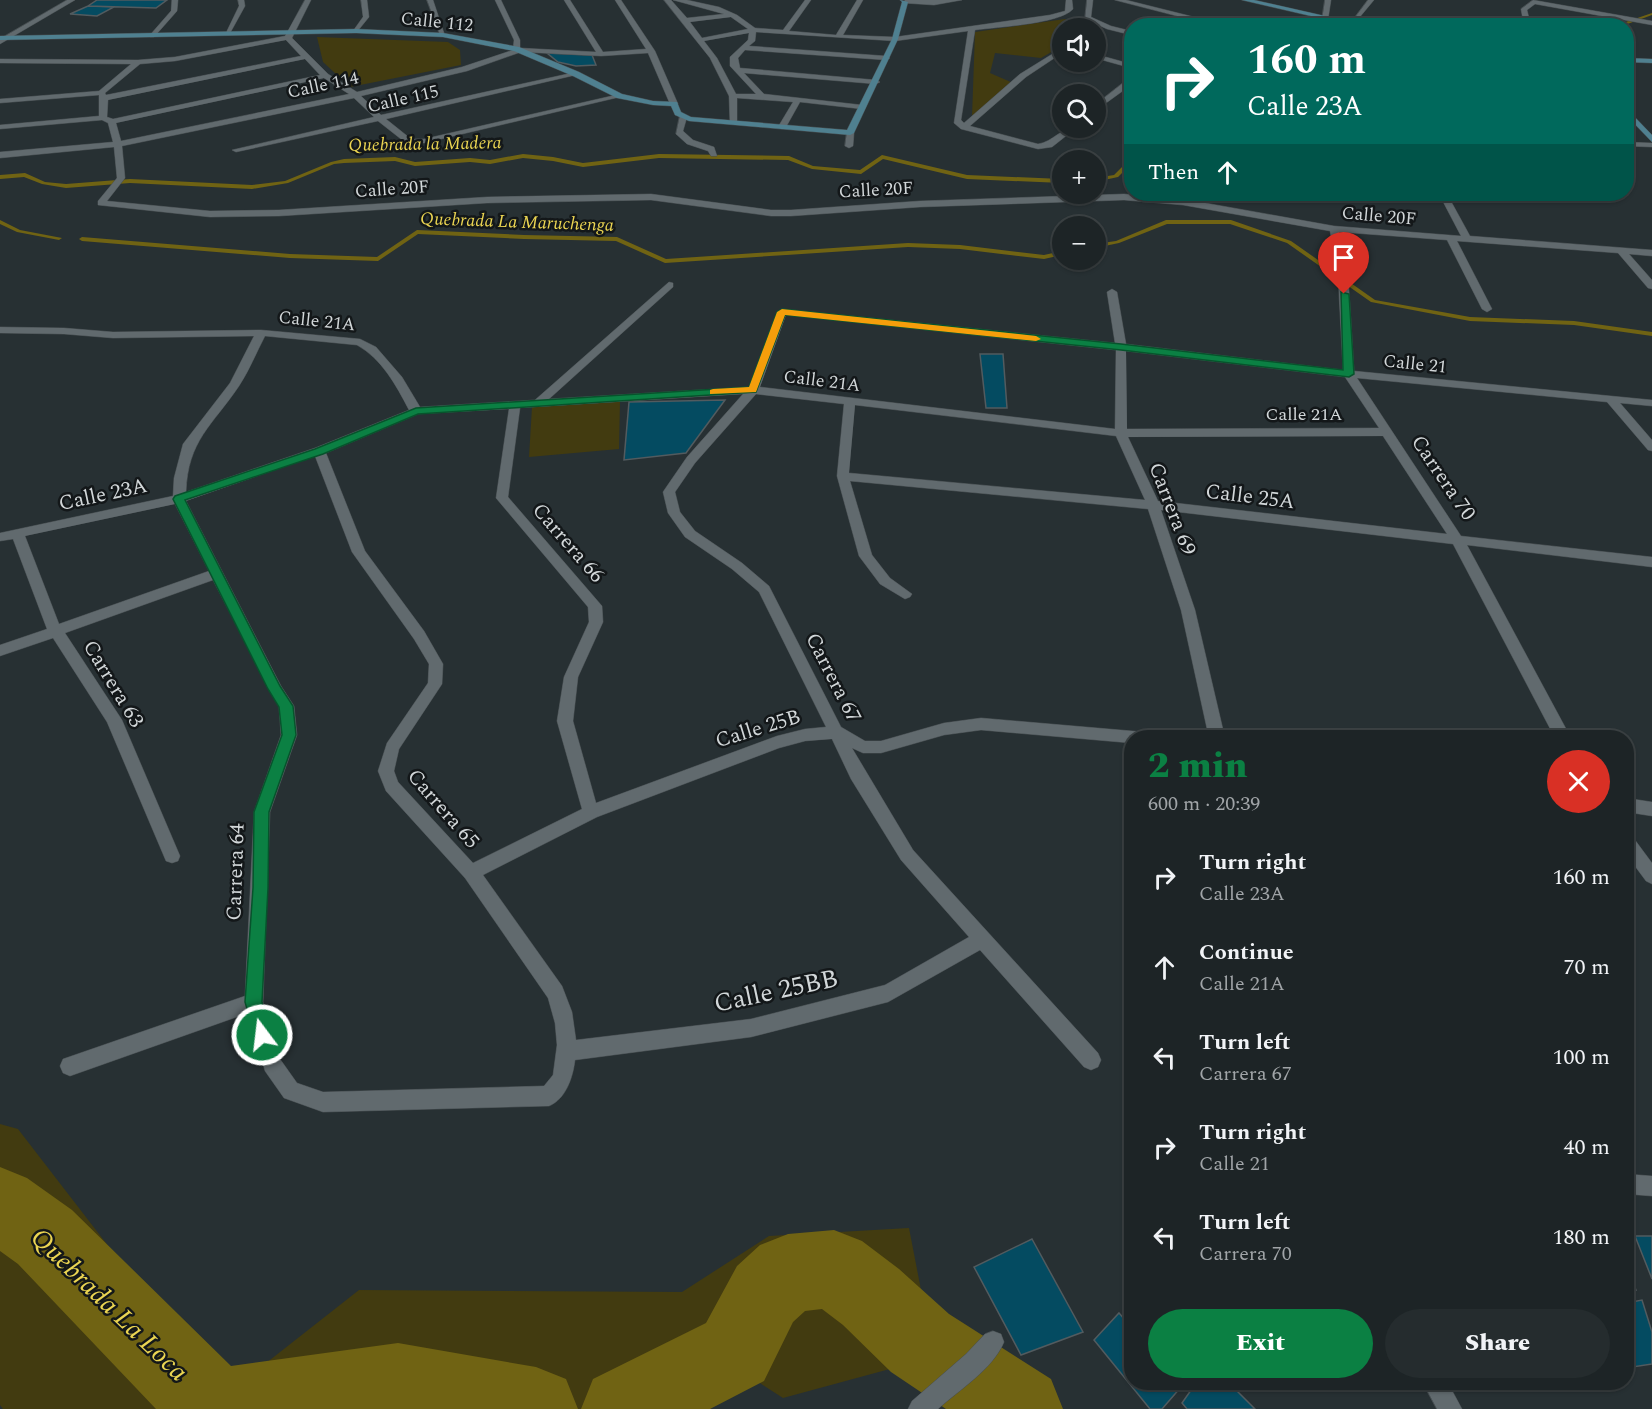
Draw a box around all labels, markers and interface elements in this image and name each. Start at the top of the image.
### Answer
street label: Calle 112 [399,5,475,39]
map controls [1052,18,1106,270]
button: sound [1052,18,1106,72]
text: 160 m [1247,29,1366,92]
icon: right [1148,42,1226,120]
street label: Calle 114 [285,64,361,106]
street label: Calle 115 [365,78,441,120]
button: search [1052,84,1106,138]
text: Calle 23A [1247,86,1363,128]
water label: Quebrada la Madera [348,129,502,159]
button: + [1052,150,1106,204]
text: Then [1148,156,1199,189]
icon: ahead [1211,156,1244,189]
street label: Calle 20F [354,173,430,205]
street label: Calle 20F [838,175,914,205]
street label: Calle 20F [1341,199,1417,233]
water label: Quebrada La Maruchenga [420,205,614,239]
button: − [1052,216,1106,270]
pin [1318,232,1369,294]
icon: arrive [1327,241,1360,274]
street label: Calle 21A [277,304,357,338]
street label: Calle 21 [1382,347,1448,381]
street label: Calle 21A [782,363,862,399]
street label: Calle 21A [1265,401,1343,428]
street label: Carrera 70 [1402,429,1484,527]
street label: Carrera 69 [1140,458,1204,560]
street label: Calle 23A [56,470,151,520]
street label: Calle 25A [1203,476,1297,518]
street label: Carrera 66 [524,496,612,590]
street label: Carrera 67 [797,627,869,729]
street label: Carrera 63 [74,634,152,734]
street label: Calle 25B [711,701,805,757]
text: 2 min [1148,739,1248,794]
button: close [1547,750,1610,813]
street label: Carrera 65 [399,762,487,856]
text: 600 m · 20:39 [1148,789,1260,819]
street label: Carrera 64 [218,822,254,921]
text: Turn right [1199,846,1306,879]
icon: right [1148,861,1181,894]
text: 160 m [1553,861,1610,894]
text: Calle 23A [1199,879,1285,909]
text: Continue [1199,936,1294,969]
icon: ahead [1148,951,1181,984]
text: 70 m [1564,951,1610,984]
street label: Calle 25BB [710,958,842,1024]
text: Calle 21A [1199,969,1285,999]
position arrow [230,1003,294,1067]
text: Turn left [1199,1026,1291,1059]
icon: left [1148,1041,1181,1074]
text: 100 m [1553,1041,1610,1074]
text: Carrera 67 [1199,1059,1292,1089]
text: Turn right [1199,1116,1306,1149]
icon: right [1148,1131,1181,1164]
text: 40 m [1564,1131,1610,1164]
text: Calle 21 [1199,1149,1270,1179]
text: Turn left [1199,1206,1291,1239]
water label: Quebrada La Loca [20,1218,198,1392]
icon: left [1148,1221,1181,1254]
text: 180 m [1553,1221,1610,1254]
text: Carrera 70 [1199,1239,1292,1269]
button: Exit [1148,1309,1373,1378]
button: Share [1385,1309,1610,1378]

